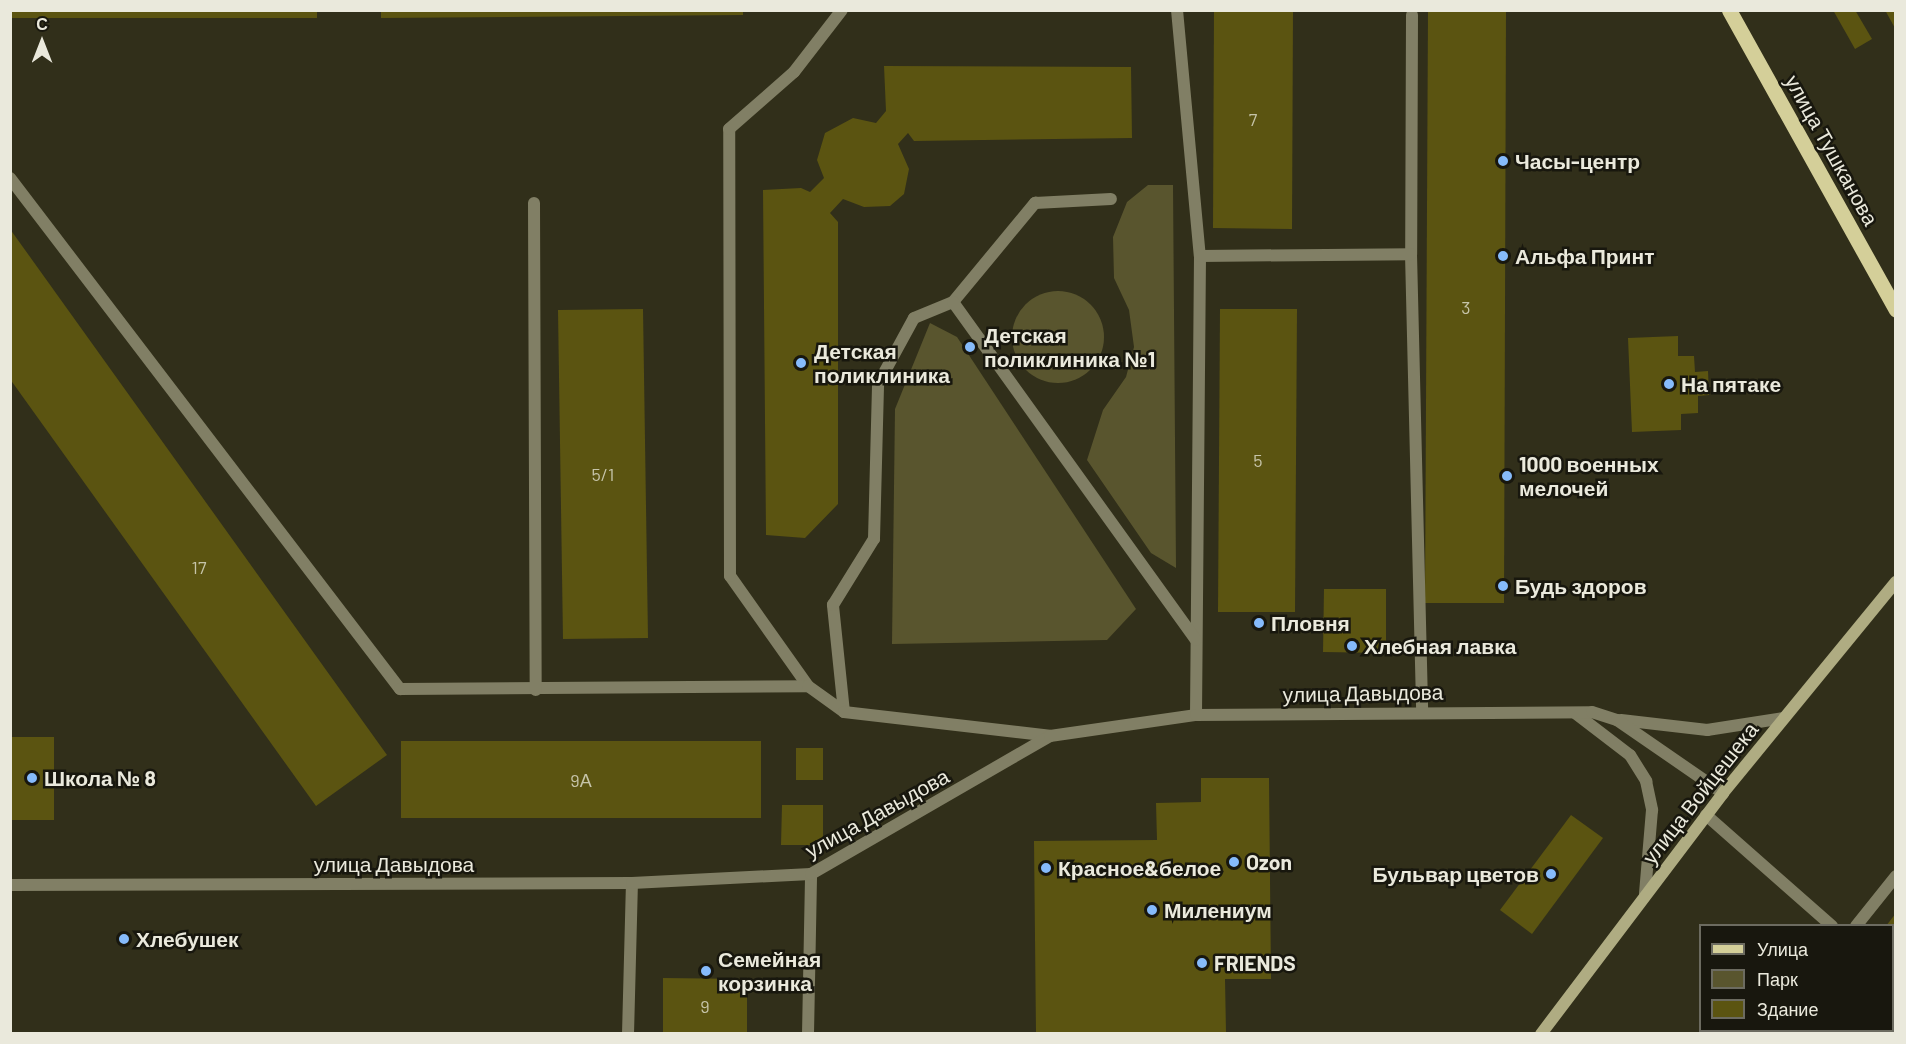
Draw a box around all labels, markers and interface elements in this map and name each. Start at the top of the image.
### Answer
north arrow [12,12,72,72]
text: С [36,14,48,33]
street label: улица Тушканова [1780,70,1884,230]
house number: 7 [1249,108,1257,130]
place label: Часы-центр [1515,148,1640,174]
marker: Часы-центр [1496,154,1510,168]
place label: Альфа Принт [1515,243,1654,269]
marker: Альфа Принт [1496,249,1510,263]
house number: 3 [1461,296,1471,318]
place label: Детская поликлиника №1 [984,322,1155,372]
place label: Детская поликлиника [814,338,950,388]
marker: Детская поликлиника №1 [961,338,979,356]
marker: Детская поликлиника [792,354,810,372]
place label: На пятаке [1681,371,1781,397]
marker: На пятаке [1662,377,1676,391]
house number: 5 [1253,449,1263,471]
place label: 1000 военных мелочей [1519,451,1659,501]
house number: 5/1 [592,463,614,485]
marker: 1000 военных мелочей [1500,469,1514,483]
house number: 17 [192,556,206,578]
place label: Будь здоров [1515,573,1647,599]
marker: Будь здоров [1496,579,1510,593]
place label: Пловня [1271,610,1350,636]
marker: Пловня [1252,616,1266,630]
place label: Хлебная лавка [1364,633,1516,659]
marker: Хлебная лавка [1345,639,1359,653]
street label: улица Давыдова [1282,679,1444,707]
street label: улица Войцешека [1637,717,1763,869]
street label: улица Давыдова [801,763,953,863]
place label: Школа № 8 [44,765,156,791]
house number: 9А [570,769,592,791]
marker: Школа № 8 [25,771,39,785]
place label: Ozon [1246,849,1292,875]
street label: улица Давыдова [314,851,474,877]
place label: Красное&белое [1058,855,1221,881]
marker: Ozon [1227,855,1241,869]
marker: Красное&белое [1039,861,1053,875]
place label: Бульвар цветов [1373,861,1539,887]
marker: Бульвар цветов [1544,867,1558,881]
place label: Милениум [1164,897,1272,923]
marker: Милениум [1145,903,1159,917]
legend [1699,924,1894,1032]
place label: Хлебушек [136,926,239,952]
marker: Хлебушек [117,932,131,946]
text: Улица [1757,938,1808,960]
place label: Семейная корзинка [718,946,821,996]
place label: FRIENDS [1214,950,1296,976]
marker: FRIENDS [1195,956,1209,970]
marker: Семейная корзинка [699,964,713,978]
text: Парк [1757,968,1798,990]
house number: 9 [700,995,710,1017]
text: Здание [1757,998,1818,1020]

